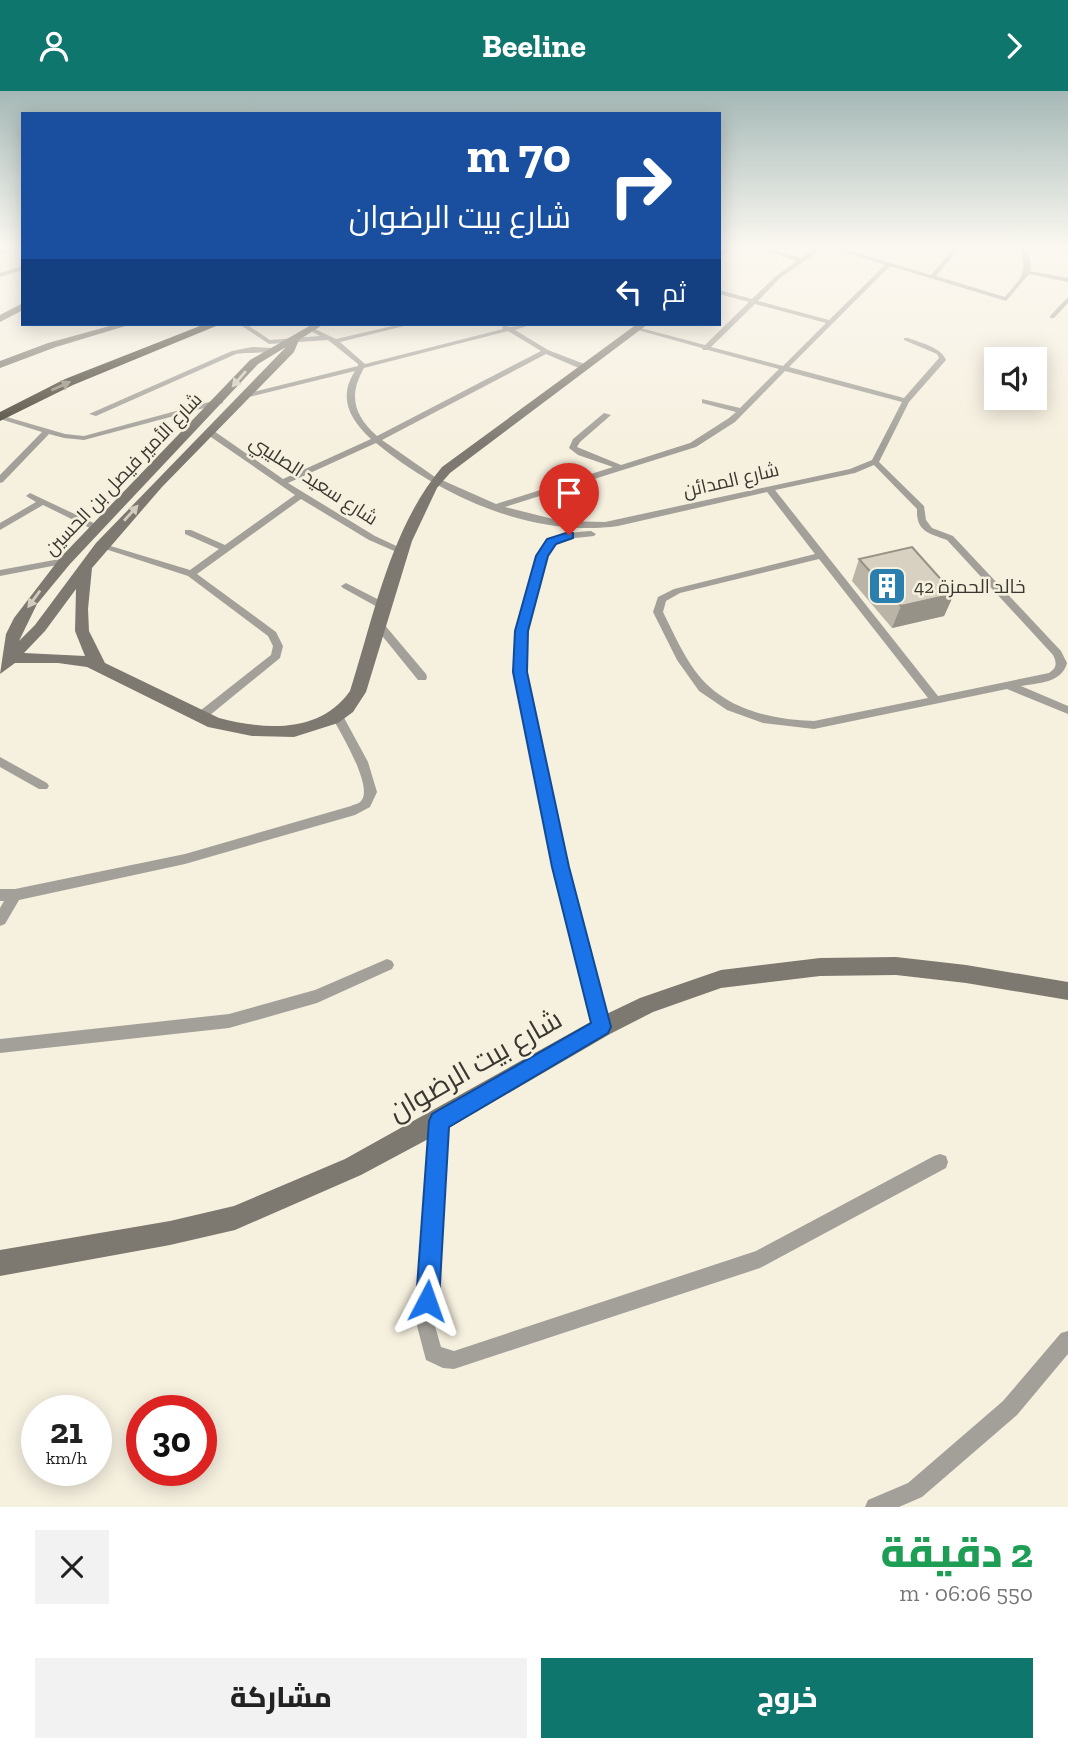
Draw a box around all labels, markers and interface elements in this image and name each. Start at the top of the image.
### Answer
icon: person [35,27,73,65]
text: Beeline [482,27,586,65]
icon: forward [995,27,1033,65]
text: 70 m [466,126,571,185]
icon: right [595,140,686,231]
text: شارع بيت الرضوان [349,198,571,236]
icon: left [610,273,648,311]
text: ثم [662,277,686,309]
map controls [984,347,1047,410]
button: sound [984,347,1047,410]
one-way arrow [231,370,247,388]
one-way arrow [51,380,71,392]
street label: شارع الأمير فيصل بن الحسين [39,388,208,561]
street label: شارع سعيد الصليبي [244,430,382,532]
street label: شارع المدائن [681,458,782,504]
pin [539,463,599,535]
icon: arrive [550,474,588,512]
one-way arrow [123,504,139,522]
building icon: خالد الحمزة 42 [866,565,908,607]
place label: خالد الحمزة 42 [914,575,1026,598]
one-way arrow [27,590,41,608]
street label: شارع بيت الرضوان [383,1002,568,1130]
position arrow [390,1264,464,1338]
speed limit sign: 30 [126,1395,217,1486]
text: 21 [50,1410,83,1452]
text: km/h [46,1447,87,1469]
text: 2 دقيقة [881,1527,1033,1578]
button: close [35,1530,109,1604]
text: 550 m · 06:06 [900,1579,1033,1607]
button: مشاركة [35,1658,527,1738]
button: خروج [541,1658,1033,1738]

